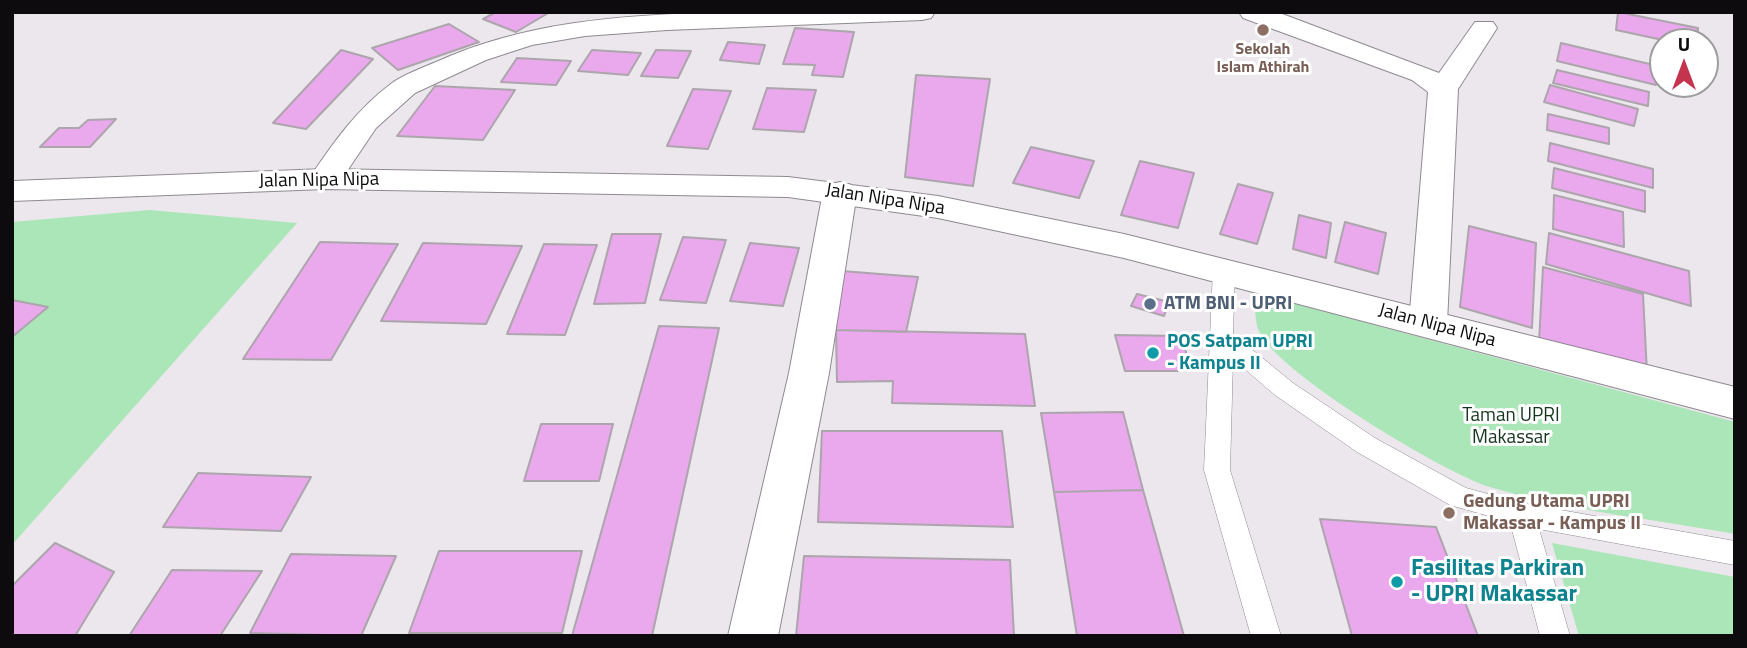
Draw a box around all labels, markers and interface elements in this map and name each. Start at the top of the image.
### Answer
marker: Sekolah Islam Athirah [1255,22,1271,38]
north arrow [1649,28,1719,98]
text: U [1678,29,1690,58]
place label: Sekolah Islam Athirah [1217,40,1309,78]
street label: Jalan Nipa Nipa [259,169,379,193]
street label: Jalan Nipa Nipa [824,179,946,221]
place label: ATM BNI - UPRI [1164,293,1292,315]
marker: ATM BNI - UPRI [1142,296,1158,312]
street label: Jalan Nipa Nipa [1376,299,1498,353]
place label: POS Satpam UPRI - Kampus II [1167,331,1313,375]
marker: POS Satpam UPRI - Kampus II [1145,345,1161,361]
park label: Taman UPRI Makassar [1462,405,1560,449]
place label: Gedung Utama UPRI Makassar - Kampus II [1463,491,1641,535]
marker: Gedung Utama UPRI Makassar - Kampus II [1441,505,1457,521]
place label: Fasilitas Parkiran - UPRI Makassar [1411,555,1584,609]
marker: Fasilitas Parkiran - UPRI Makassar [1389,574,1405,590]

